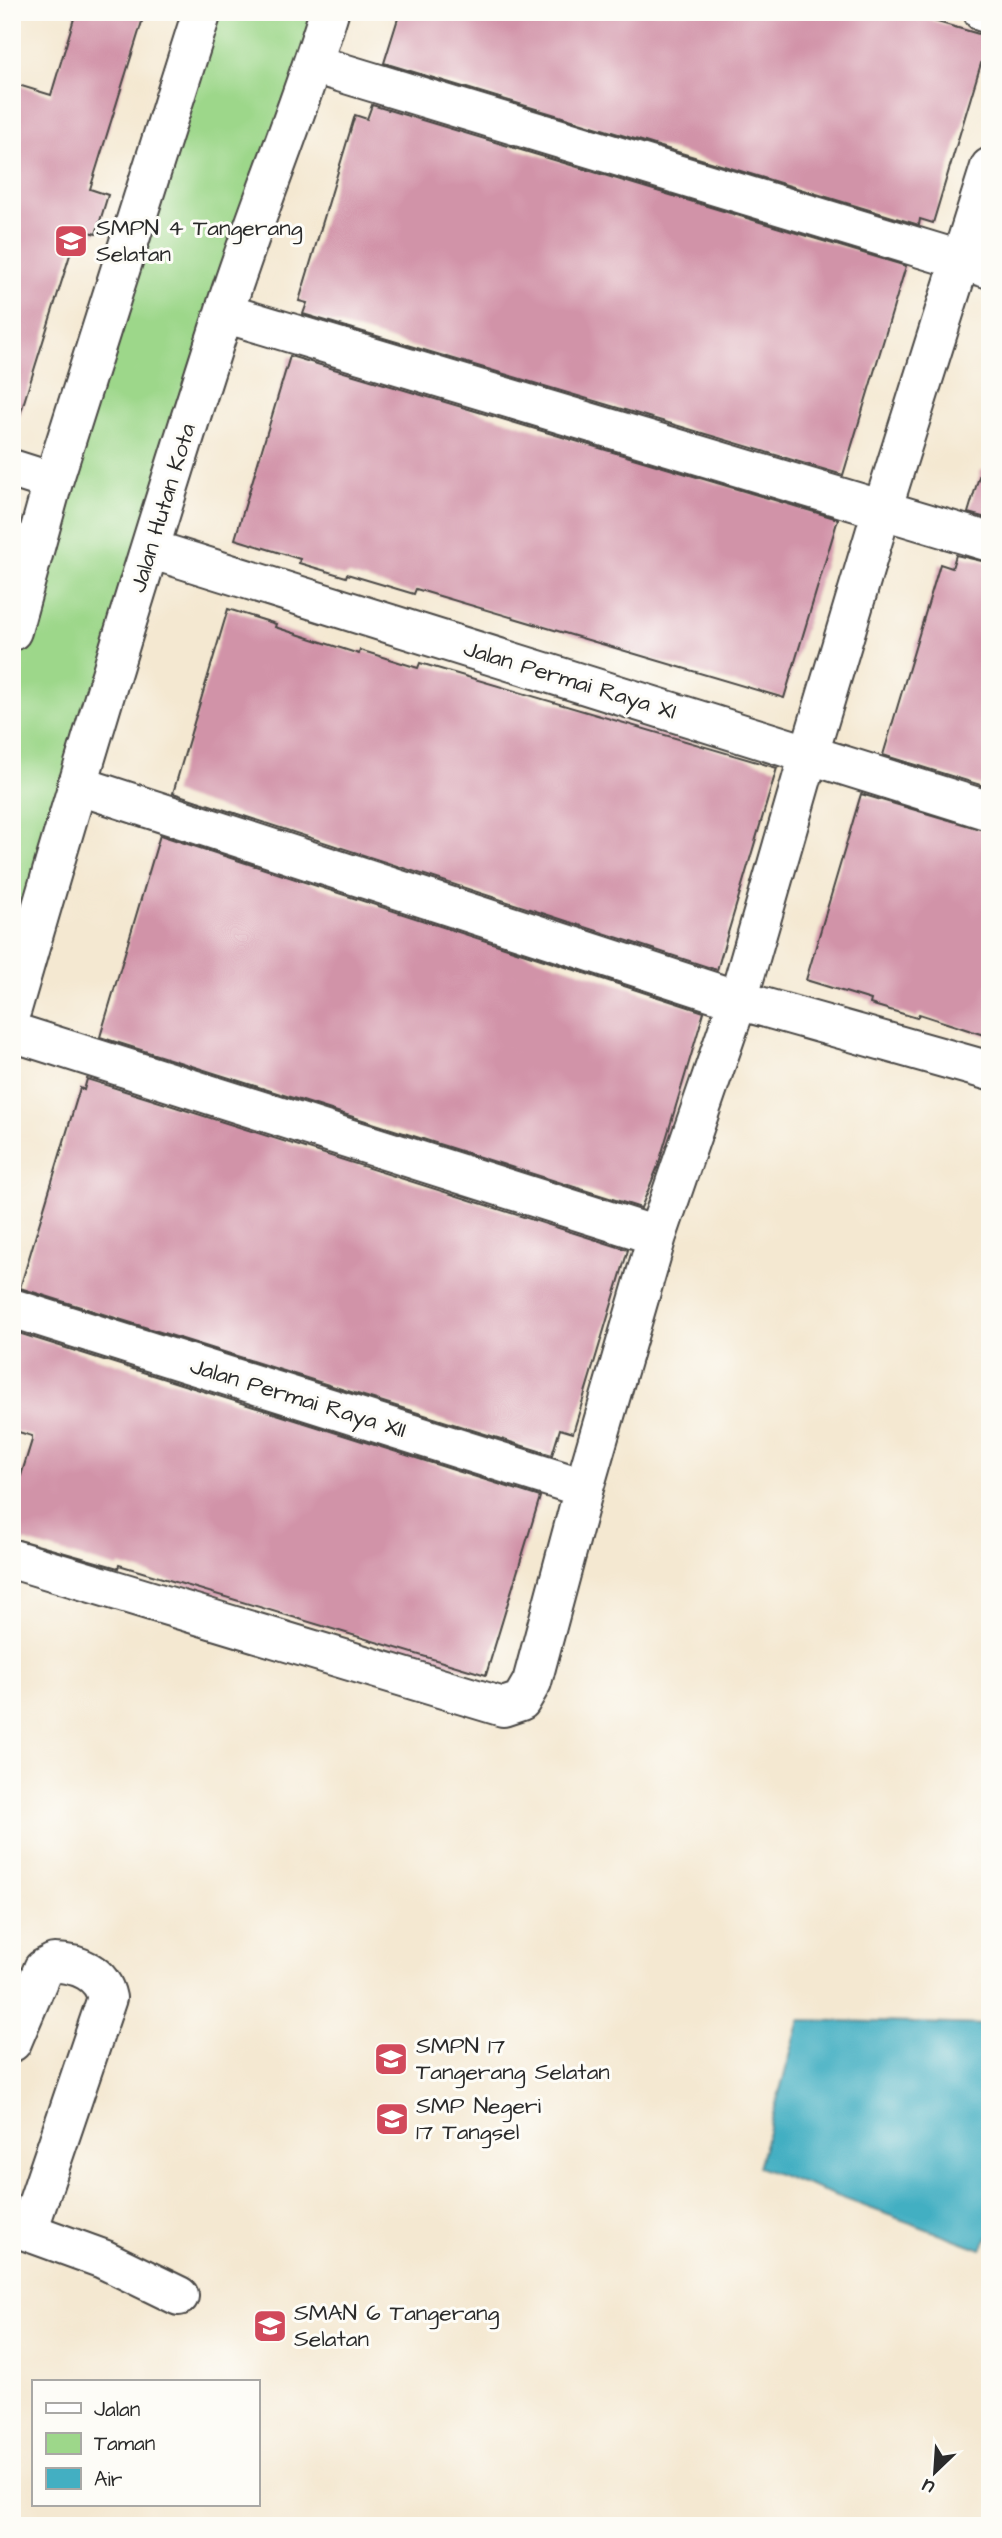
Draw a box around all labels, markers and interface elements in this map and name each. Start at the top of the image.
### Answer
place label: SMPN 4 Tangerang Selatan [96,212,303,270]
school or university icon: SMPN 4 Tangerang Selatan [52,222,90,260]
street label: Jalan Hutan Kota [122,419,204,596]
street label: Jalan Permai Raya XI [459,632,680,729]
street label: Jalan Permai Raya XII [186,1350,410,1447]
place label: SMPN 17 Tangerang Selatan [416,2030,610,2089]
school or university icon: SMPN 17 Tangerang Selatan [372,2040,410,2078]
place label: SMP Negeri 17 Tangsel [416,2090,542,2149]
school or university icon: SMP Negeri 17 Tangsel [373,2100,411,2138]
place label: SMAN 6 Tangerang Selatan [294,2297,500,2355]
school or university icon: SMAN 6 Tangerang Selatan [251,2307,289,2345]
legend [32,2380,259,2506]
text: Jalan [94,2395,140,2424]
text: Taman [94,2429,155,2458]
north arrow [900,2436,970,2506]
text: Air [94,2465,123,2494]
text: U [918,2471,939,2501]

